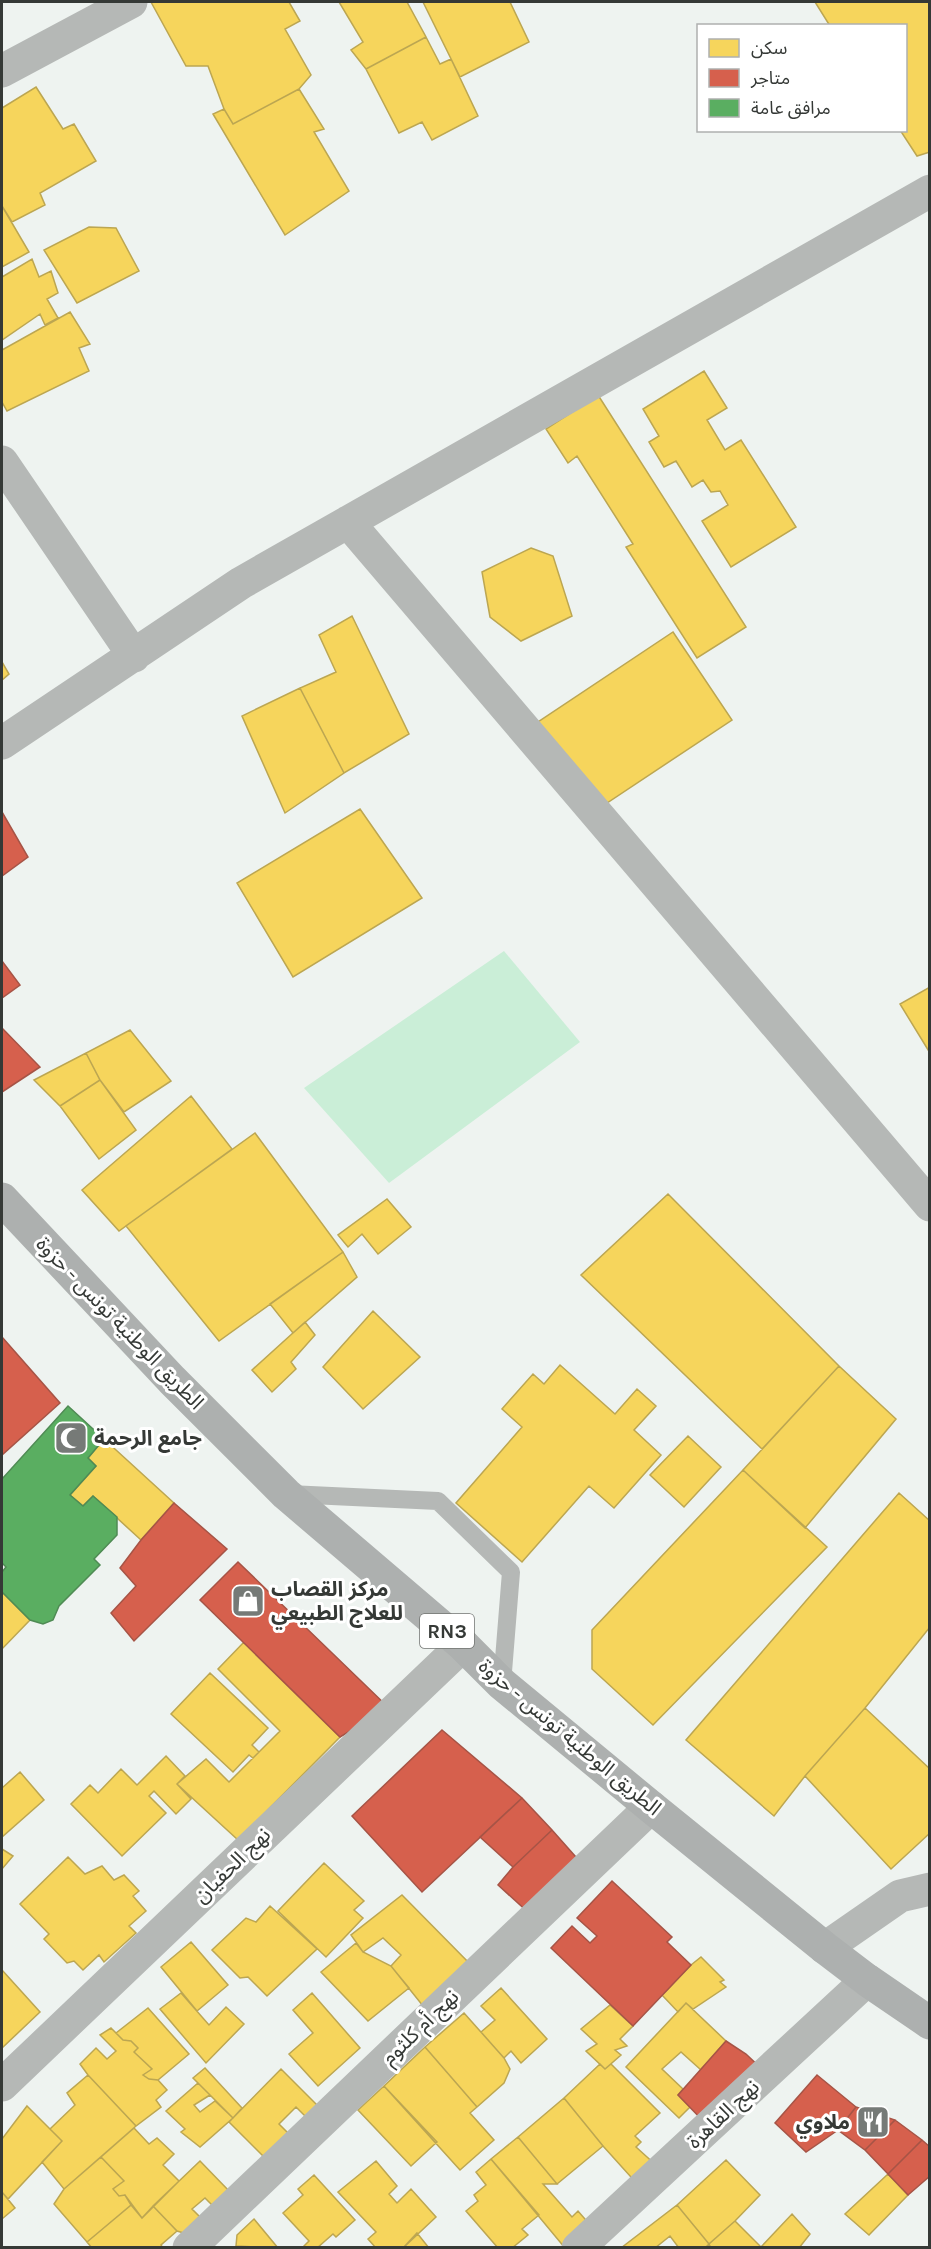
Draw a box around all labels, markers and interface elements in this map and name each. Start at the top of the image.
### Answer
legend [697,24,907,132]
text: سكن [751,37,787,59]
text: متاجر [750,67,790,89]
text: مرافق عامة [751,97,831,119]
street label: الطريق الوطنية تونس - حزوة [31,1232,209,1415]
mosque icon: جامع الرحمة [53,1420,89,1456]
place label: جامع الرحمة [94,1426,202,1453]
place label: مركز القصاب للعلاج الطبيعي [271,1577,403,1630]
shop icon: مركز القصاب للعلاج الطبيعي [230,1583,266,1619]
road number: RN3 [420,1614,474,1648]
street label: الطريق الوطنية تونس - حزوة [473,1654,666,1821]
street label: نهج الحفيان [189,1823,277,1910]
street label: نهج أم كلثوم [376,1984,466,2073]
street label: نهج القاهرة [682,2075,766,2156]
restaurant icon: ملاوي [855,2104,891,2140]
place label: ملاوي [796,2110,850,2139]

